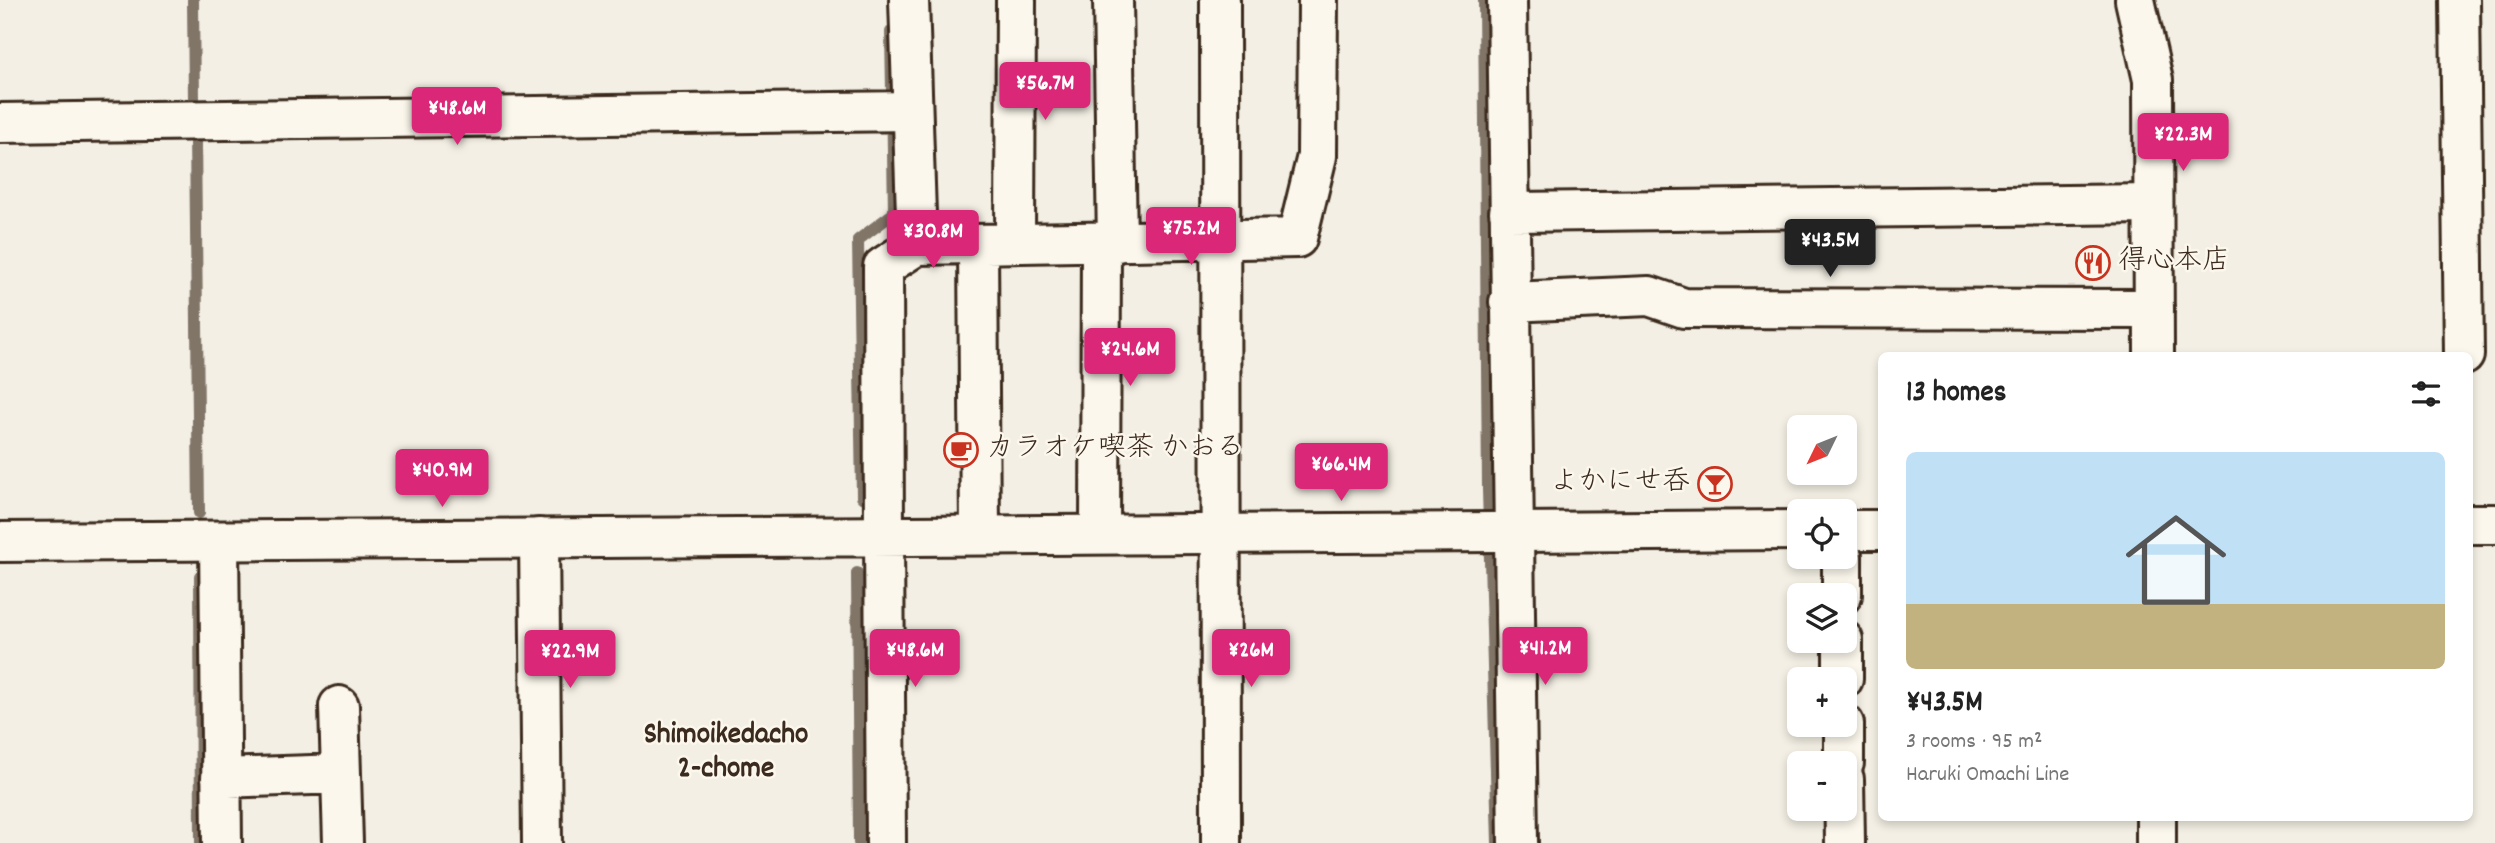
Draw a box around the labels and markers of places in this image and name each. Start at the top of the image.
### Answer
pin: ¥56.7M [988,62,1102,122]
pin: ¥48.6M [400,88,514,147]
pin: ¥22.3M [2126,114,2240,173]
pin: ¥75.2M [1134,208,1248,267]
pin: ¥30.8M [876,210,990,270]
pin: ¥43.5M [1773,219,1887,279]
place label: 得心本店 [2118,243,2230,283]
restaurant icon: 得心本店 [2074,244,2112,282]
pin: ¥24.6M [1073,328,1187,388]
place label: カラオケ喫茶 かおる [986,430,1244,470]
cafe icon: カラオケ喫茶 かおる [942,431,980,469]
pin: ¥66.4M [1284,444,1398,503]
pin: ¥40.9M [385,449,499,509]
place label: よかにせ呑 [1550,464,1690,504]
bar icon: よかにせ呑 [1696,465,1734,503]
pin: ¥41.2M [1488,628,1602,687]
pin: ¥22.9M [513,630,627,690]
pin: ¥48.6M [858,630,972,689]
pin: ¥26M [1210,630,1292,689]

